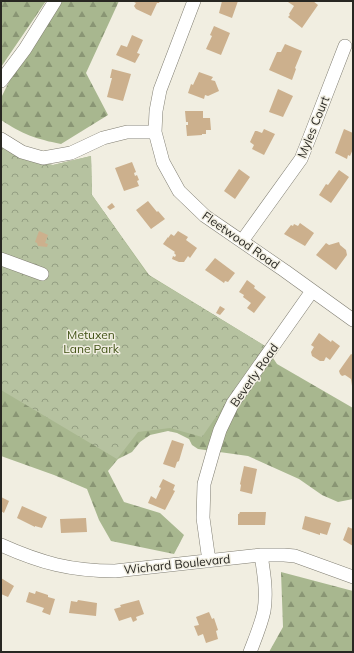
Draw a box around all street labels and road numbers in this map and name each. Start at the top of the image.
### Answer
street label: Myles Court [294,94,332,160]
street label: Fleetwood Road [200,208,282,272]
street label: Beverly Road [227,341,281,409]
street label: Wichard Boulevard [123,551,231,577]

